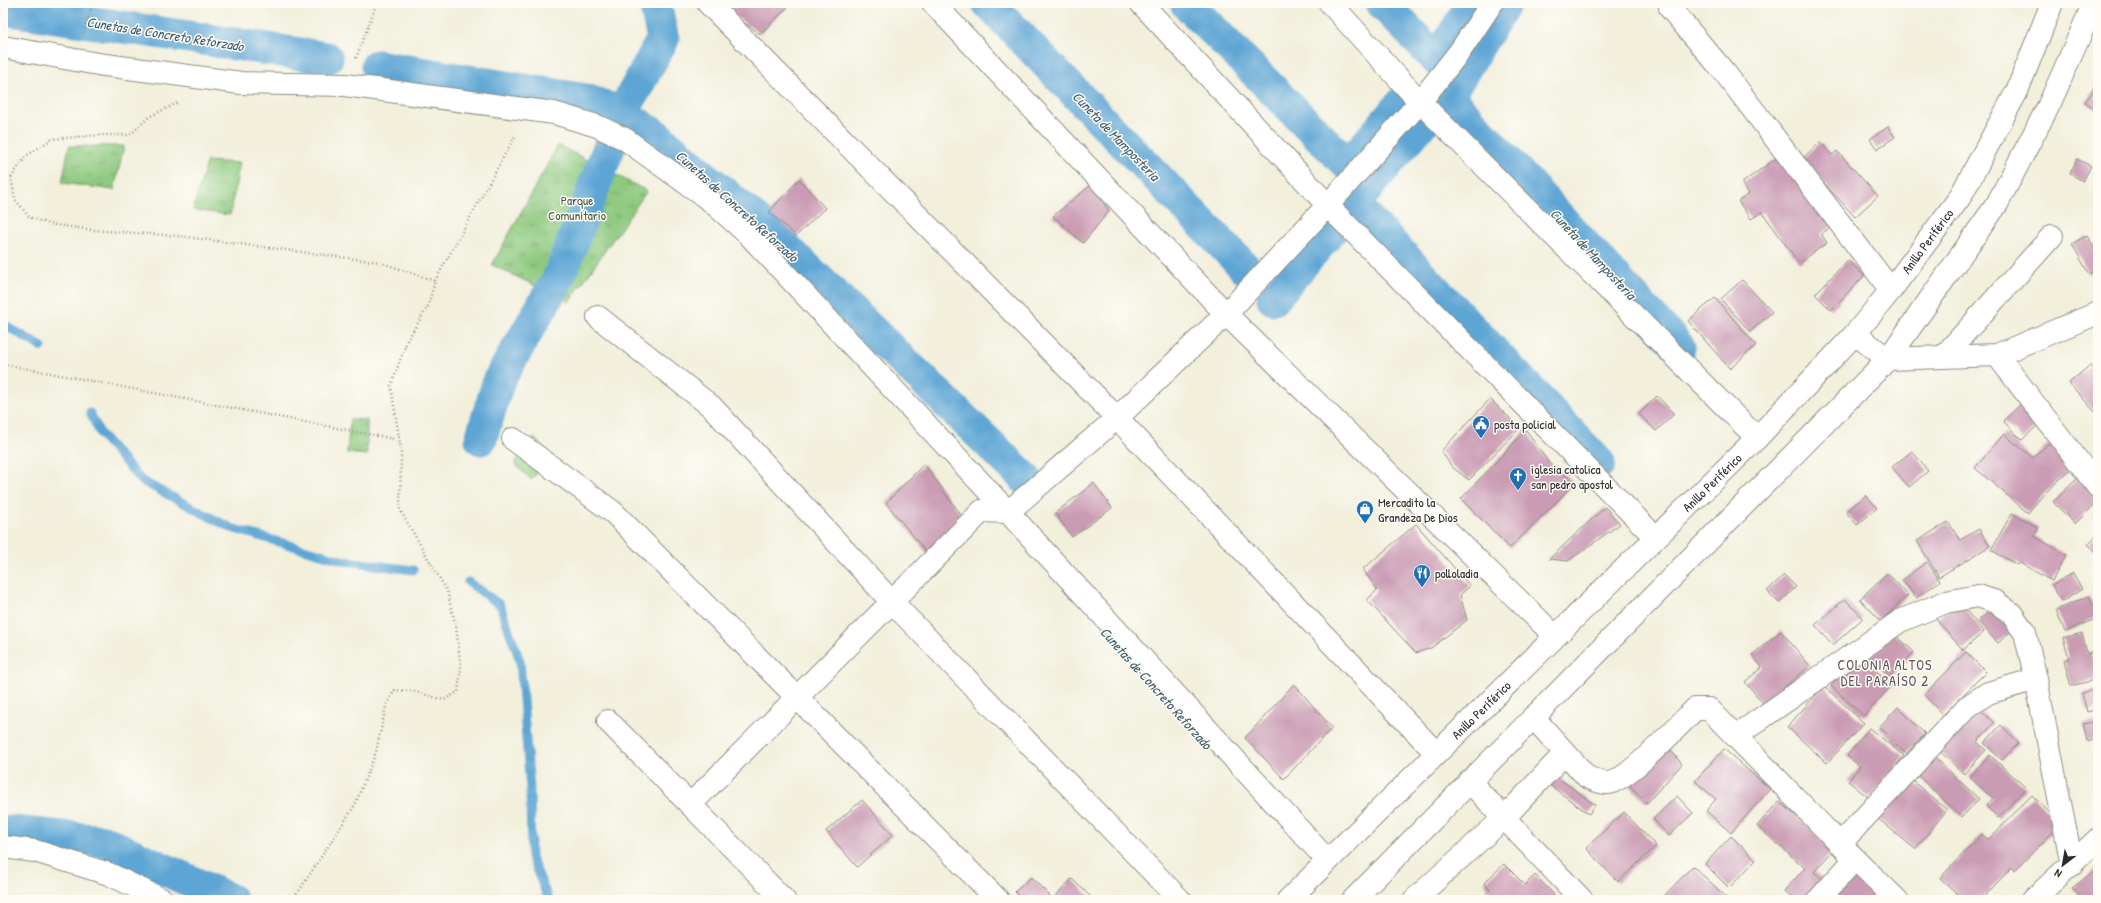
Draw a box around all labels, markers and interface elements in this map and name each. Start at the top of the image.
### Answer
water label: Cunetas de Concreto Reforzado [85,12,246,56]
water label: Cuneta de Mamposteria [1068,87,1165,186]
water label: Cunetas de Concreto Reforzado [672,145,804,267]
park label: Parque Comunitario [548,191,606,224]
water label: Cuneta de Mamposteria [1546,204,1641,305]
street label: Anillo Periférico [1897,205,1957,277]
public building icon: posta policial [1471,414,1491,439]
place label: posta policial [1494,415,1557,433]
street label: Anillo Periférico [1678,449,1745,516]
place label: iglesia catolica san pedro apostol [1531,460,1614,493]
church icon: iglesia catolica san pedro apostol [1508,466,1528,491]
place label: Mercadito la Grandeza De Dios [1378,493,1458,526]
shop icon: Mercadito la Grandeza De Dios [1355,499,1375,524]
restaurant icon: polloladia [1412,563,1432,588]
place label: polloladia [1435,564,1478,582]
water label: Cunetas de Concreto Reforzado [1096,622,1217,754]
district label: COLONIA ALTOS DEL PARAÍSO 2 [1837,655,1933,690]
street label: Anillo Periférico [1447,677,1515,743]
north arrow [2043,845,2083,885]
text: N [2052,866,2064,881]

